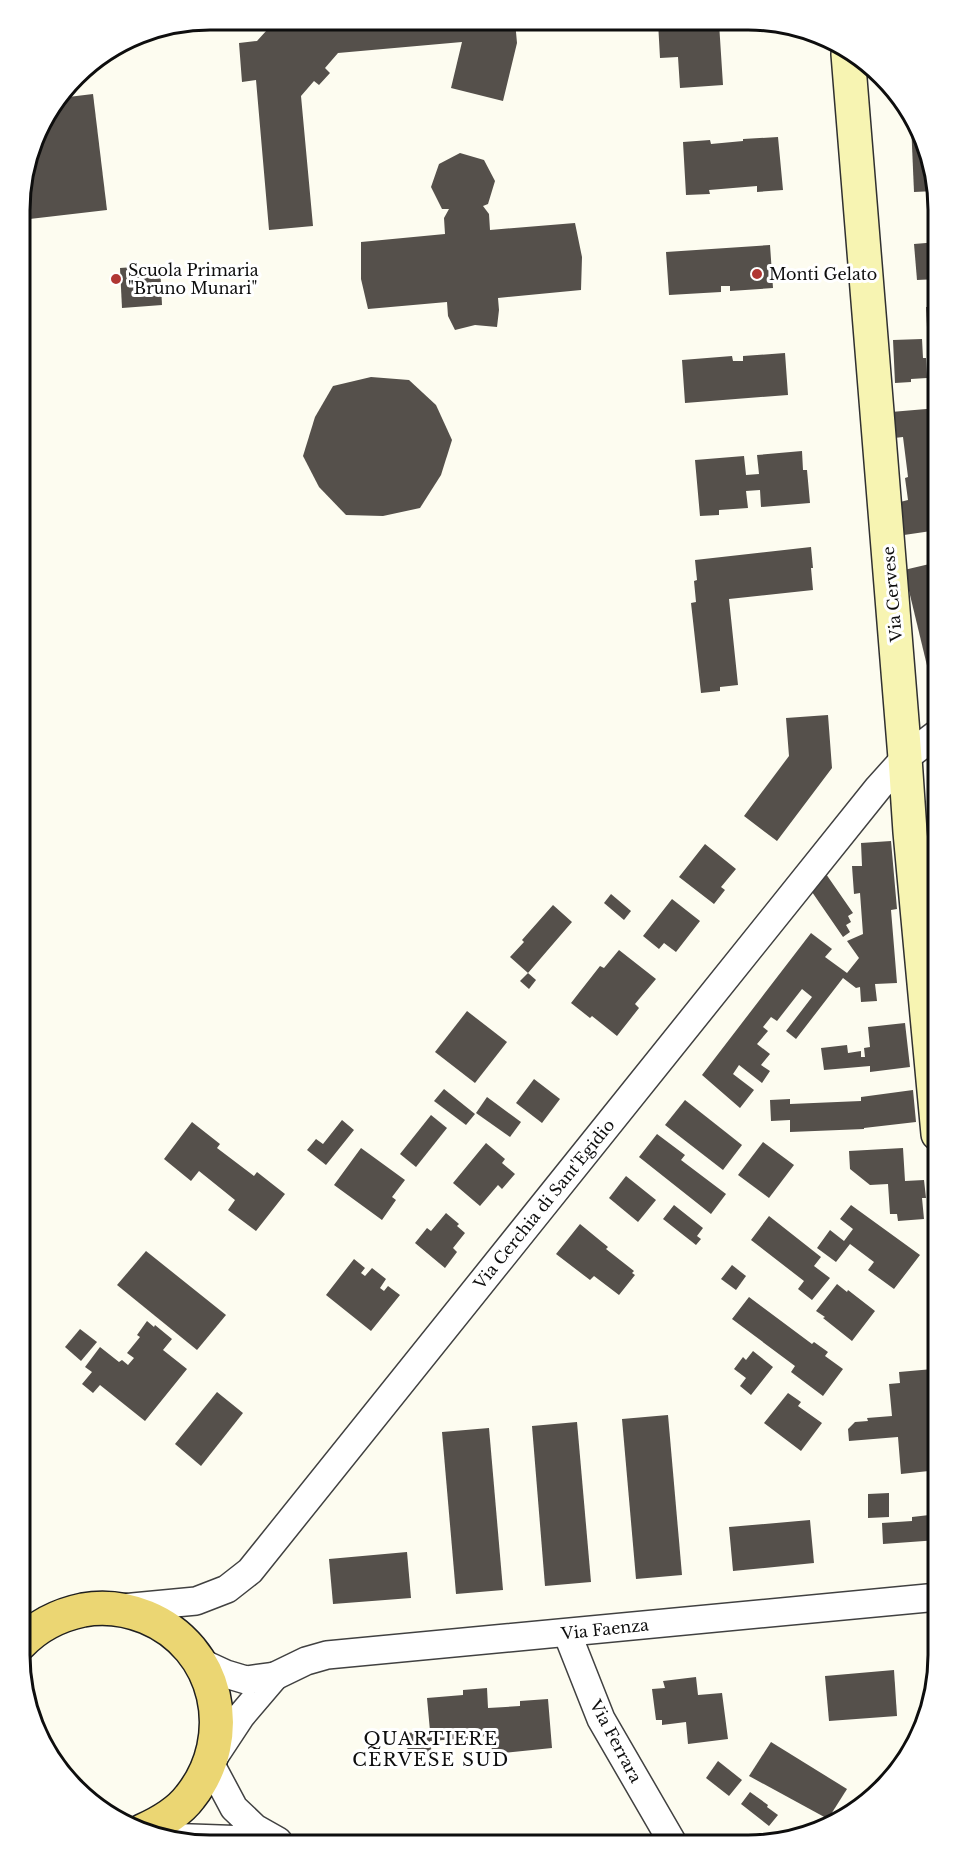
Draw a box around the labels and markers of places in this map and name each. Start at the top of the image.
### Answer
place label: Scuola Primaria "Bruno Munari" [128,260,259,298]
place label: Monti Gelato [769,264,877,284]
marker: Monti Gelato [750,267,764,281]
marker: Scuola Primaria "Bruno Munari" [109,272,123,286]

